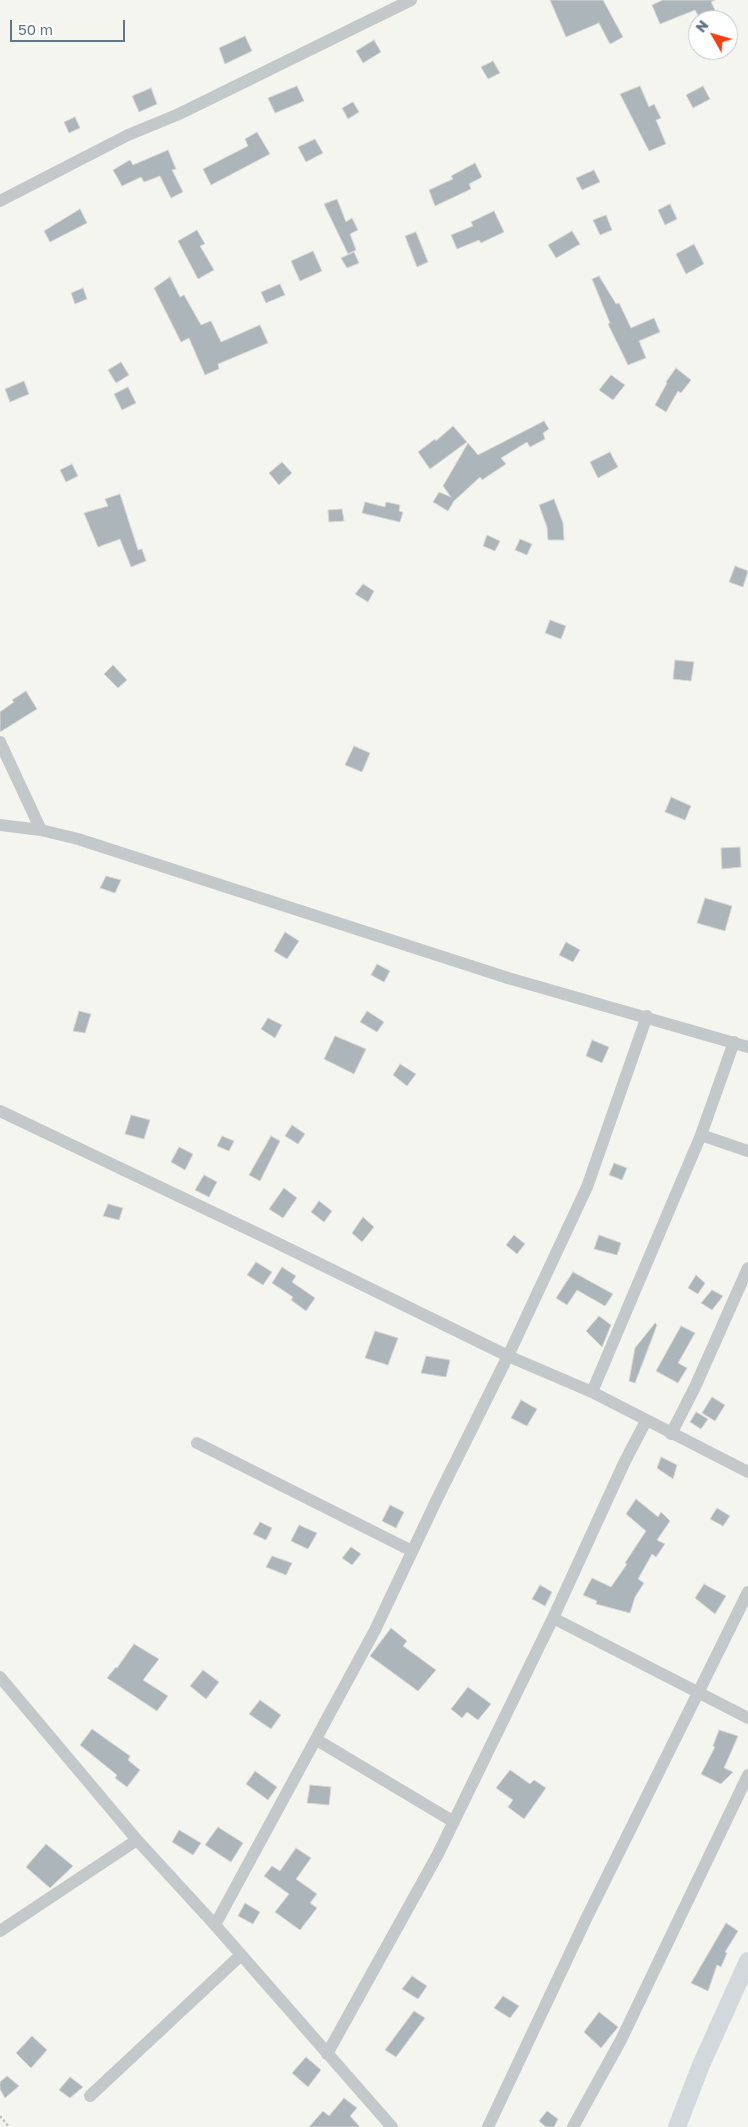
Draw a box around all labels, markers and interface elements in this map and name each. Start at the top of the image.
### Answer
scale bar [12,10,128,42]
north arrow [688,10,738,60]
text: N [692,17,712,36]
text: 50 m [18,20,53,38]

